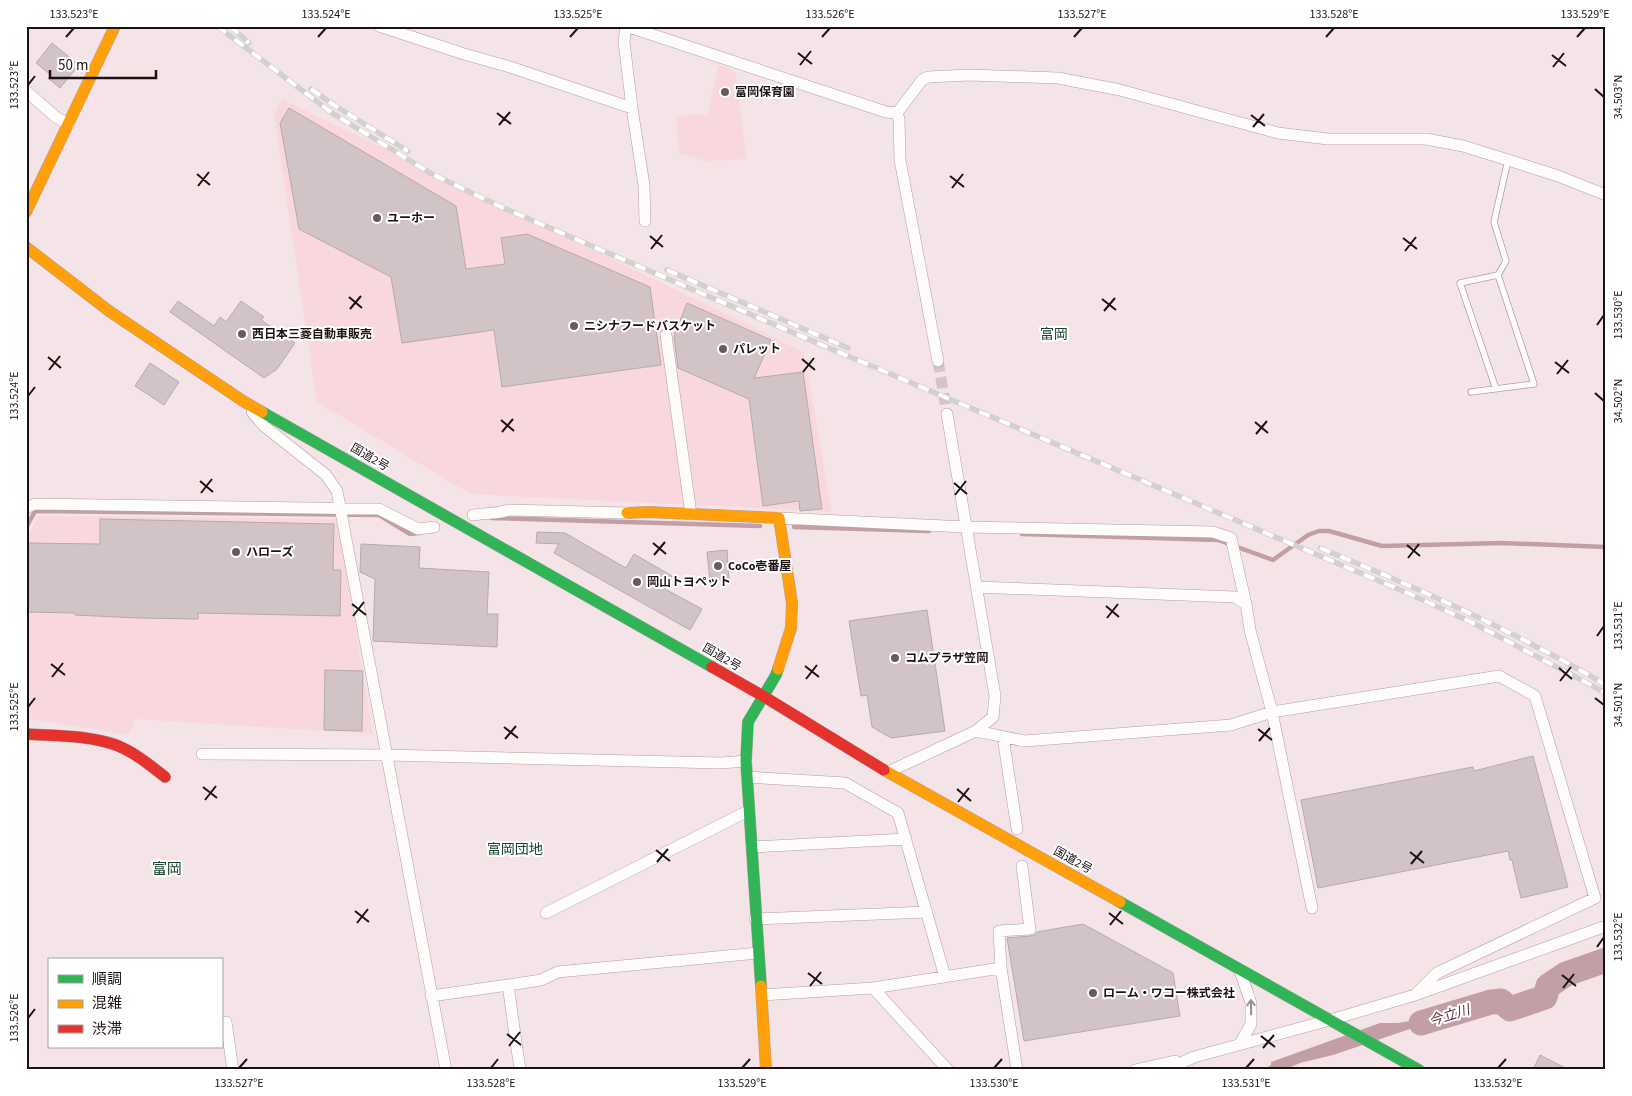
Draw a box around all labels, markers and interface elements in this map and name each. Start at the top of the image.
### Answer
text: 133.523°E [49,6,99,23]
text: 133.524°E [301,6,351,23]
text: 133.525°E [553,6,603,23]
text: 133.526°E [805,6,855,23]
text: 133.527°E [1057,6,1107,23]
text: 133.528°E [1309,6,1359,23]
text: 133.529°E [1560,6,1610,23]
scale bar [50,48,156,80]
text: 50 m [58,55,88,76]
text: 133.523°E [6,60,23,110]
text: 34.503°N [1610,75,1627,119]
place label: 富岡保育園 [735,84,795,101]
marker: 富岡保育園 [719,86,731,98]
place label: ユーホー [387,210,435,227]
marker: ユーホー [371,212,383,224]
text: 133.530°E [1610,290,1627,340]
place label: ニシナフードバスケット [584,318,716,335]
marker: ニシナフードバスケット [568,320,580,332]
district label: 富岡 [1040,325,1068,345]
place label: 西日本三菱自動車販売 [252,326,372,343]
marker: 西日本三菱自動車販売 [236,328,248,340]
place label: パレット [733,341,781,358]
marker: パレット [717,343,729,355]
text: 133.524°E [6,371,23,421]
text: 34.502°N [1610,379,1627,423]
street label: 国道2号 [347,440,392,475]
place label: ハローズ [246,544,293,561]
marker: ハローズ [230,546,242,558]
place label: CoCo壱番屋 [728,558,791,575]
marker: CoCo壱番屋 [712,560,724,572]
place label: 岡山トヨペット [647,574,731,591]
marker: 岡山トヨペット [631,576,643,588]
text: 133.531°E [1610,601,1627,651]
street label: 国道2号 [699,640,744,675]
place label: コムプラザ笠岡 [905,650,988,667]
marker: コムプラザ笠岡 [889,652,901,664]
text: 133.525°E [6,682,23,732]
text: 34.501°N [1610,683,1627,727]
district label: 富岡団地 [487,840,543,860]
street label: 国道2号 [1050,843,1095,878]
district label: 富岡 [152,859,182,880]
text: 133.532°E [1610,912,1627,962]
legend [48,958,222,1048]
text: 順調 [92,969,122,990]
place label: ローム・ワコー株式会社 [1103,985,1235,1002]
marker: ローム・ワコー株式会社 [1087,987,1099,999]
text: 133.526°E [6,993,23,1043]
text: 混雑 [92,993,122,1014]
one-way arrow [1246,1000,1255,1016]
water label: 今立川 [1426,1000,1474,1032]
text: 渋滞 [92,1019,122,1040]
text: 133.527°E [214,1075,264,1092]
text: 133.528°E [466,1075,516,1092]
text: 133.529°E [717,1075,767,1092]
text: 133.530°E [969,1075,1019,1092]
text: 133.531°E [1221,1075,1271,1092]
text: 133.532°E [1473,1075,1523,1092]

